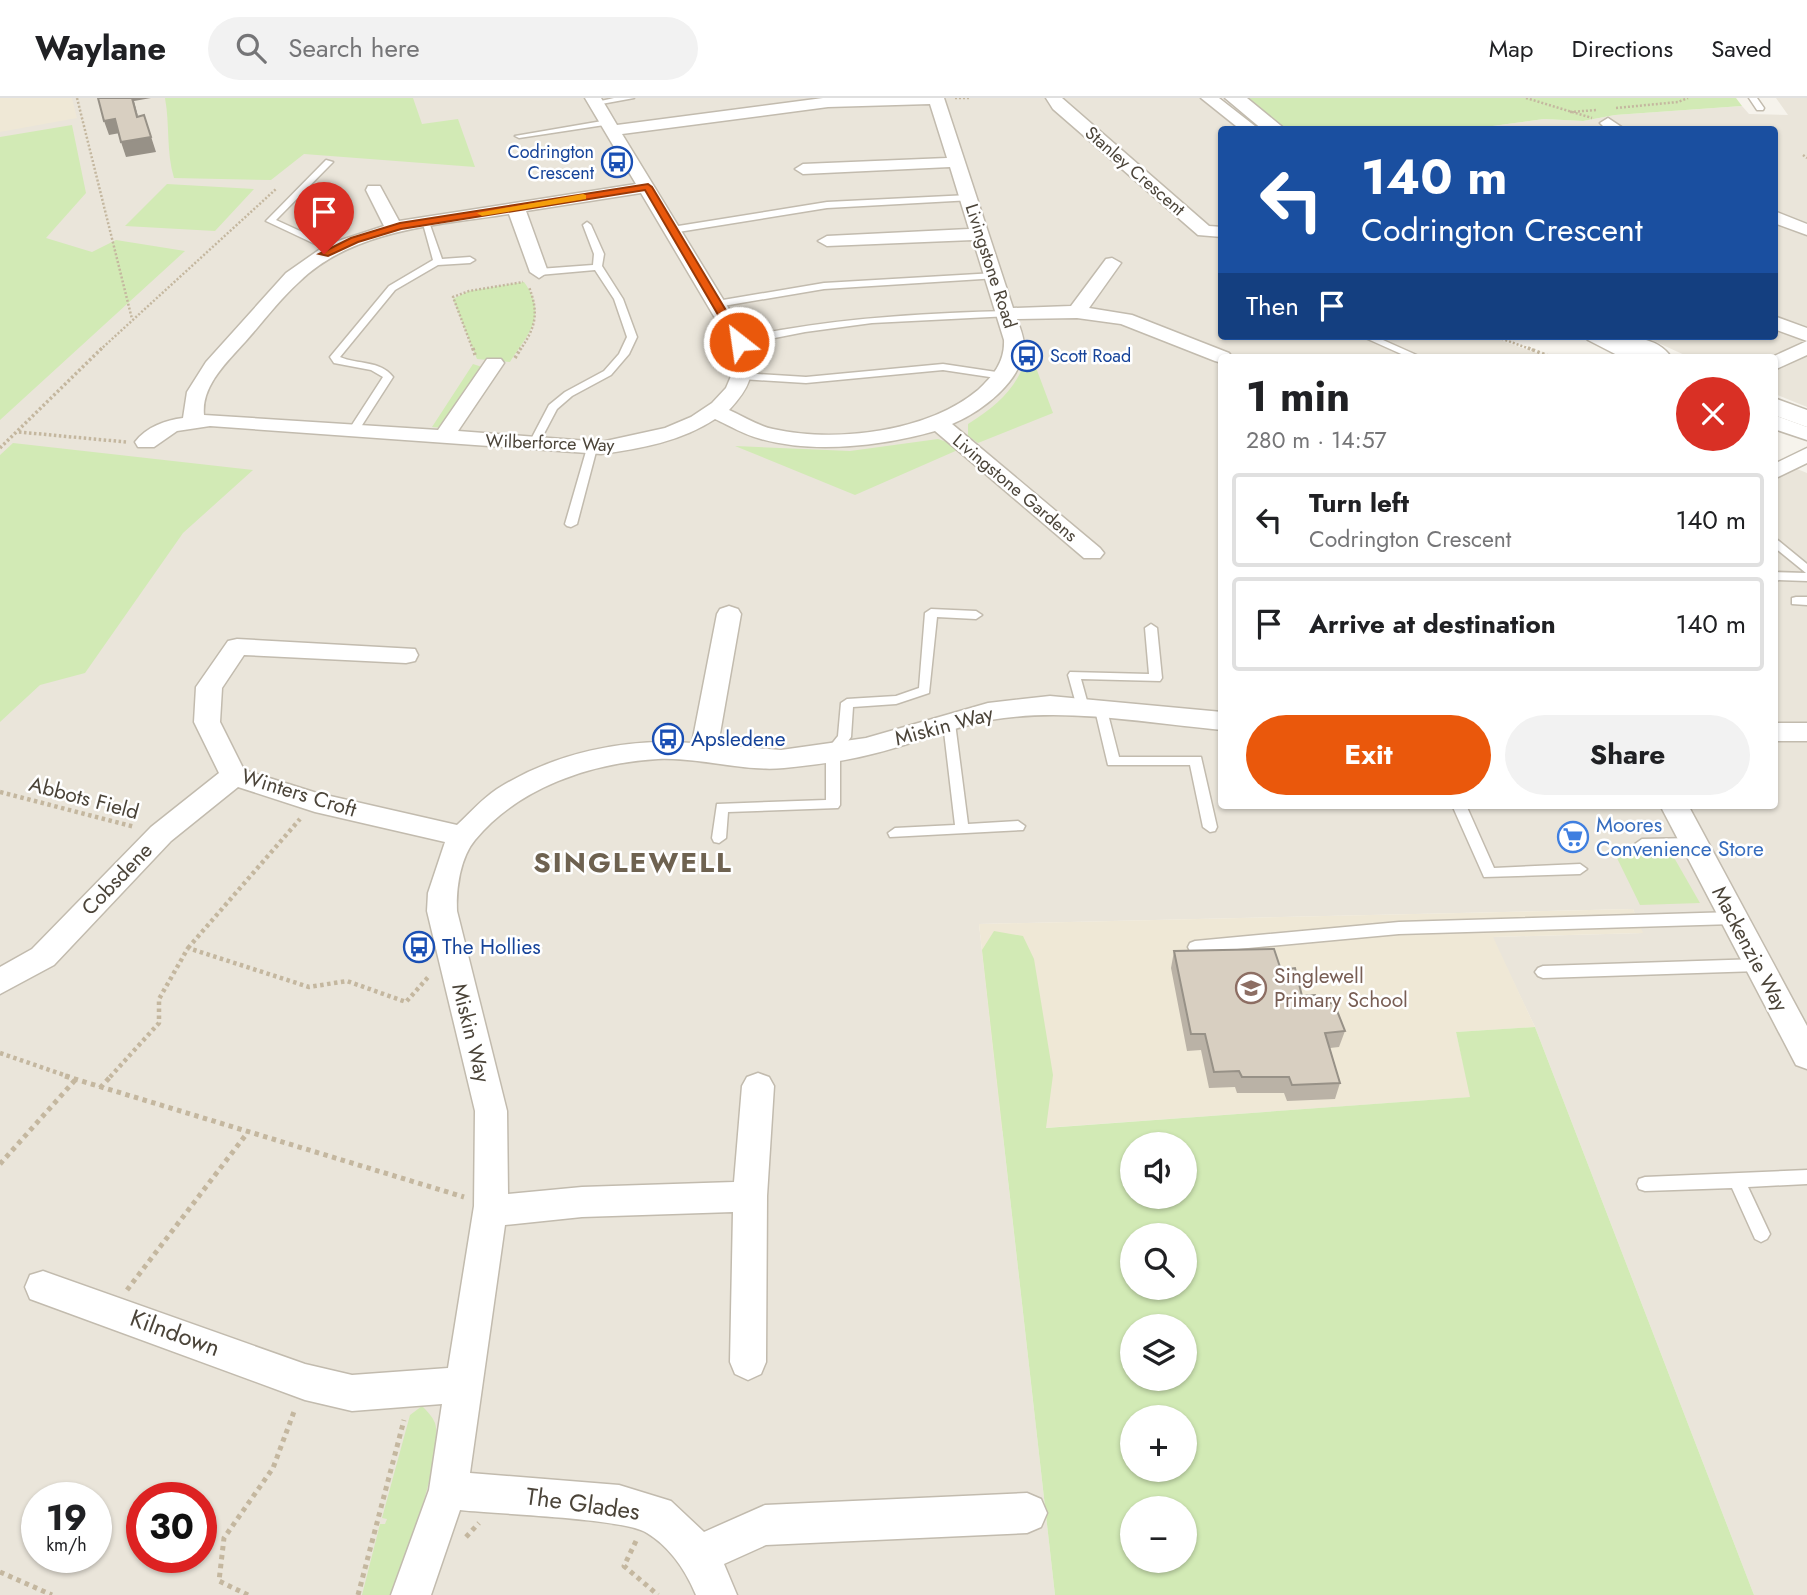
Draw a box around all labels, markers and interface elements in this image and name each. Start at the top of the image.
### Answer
search box [208,17,698,80]
text: Waylane [35,25,166,72]
icon: search [232,29,270,67]
text: Search here [288,29,420,67]
text: Map [1489,31,1534,66]
text: Directions [1572,31,1673,66]
text: Saved [1711,31,1772,66]
street label: Stanley Crescent [1079,120,1191,222]
place label: Codrington Crescent [507,139,595,186]
text: 140 m [1361,142,1507,212]
bus stop icon: Codrington Crescent [600,145,634,179]
icon: left [1246,154,1337,245]
pin [294,182,354,254]
icon: arrive [305,193,343,231]
street label: Livingstone Road [959,200,1023,332]
text: Codrington Crescent [1361,207,1643,253]
text: Then [1246,287,1299,325]
icon: arrive [1313,287,1351,325]
position arrow [702,305,776,379]
bus stop icon: Scott Road [1010,339,1044,373]
place label: Scott Road [1050,343,1131,369]
text: 1 min [1246,366,1350,427]
button: close [1676,377,1750,451]
text: 280 m · 14:57 [1246,423,1387,457]
street label: Wilberforce Way [485,428,615,458]
street label: Livingstone Gardens [947,428,1083,548]
text: Turn left [1309,484,1409,522]
icon: left [1250,501,1288,539]
text: 140 m [1675,501,1746,539]
text: Codrington Crescent [1309,522,1511,556]
icon: arrive [1250,605,1288,643]
text: Arrive at destination [1309,605,1556,643]
text: 140 m [1675,605,1746,643]
street label: Miskin Way [891,698,997,754]
button: Exit [1246,715,1491,795]
button: Share [1505,715,1750,795]
bus stop icon: Apsledene [651,722,685,756]
place label: Apsledene [691,724,786,754]
street label: Winters Croft [238,761,360,825]
street label: Abbots Field [26,769,142,827]
place label: Moores Convenience Store [1596,810,1764,864]
supermarket icon: Moores Convenience Store [1556,820,1590,854]
street label: Cobsdene [75,836,159,922]
district label: SINGLEWELL [533,842,733,883]
street label: Mackenzie Way [1704,881,1796,1018]
bus stop icon: The Hollies [402,930,436,964]
place label: The Hollies [442,932,541,962]
place label: Singlewell Primary School [1274,961,1408,1015]
school or university icon: Singlewell Primary School [1234,971,1268,1005]
street label: Miskin Way [444,980,498,1086]
map controls [1120,1132,1197,1573]
button: sound [1120,1132,1197,1209]
button: search [1120,1223,1197,1300]
street label: Kilndown [125,1300,225,1365]
button: layers [1120,1314,1197,1391]
button: + [1120,1405,1197,1482]
street label: The Glades [524,1478,642,1529]
speed limit sign: 30 [126,1482,217,1573]
text: 19 [46,1493,87,1543]
button: − [1120,1496,1197,1573]
text: km/h [46,1532,87,1558]

